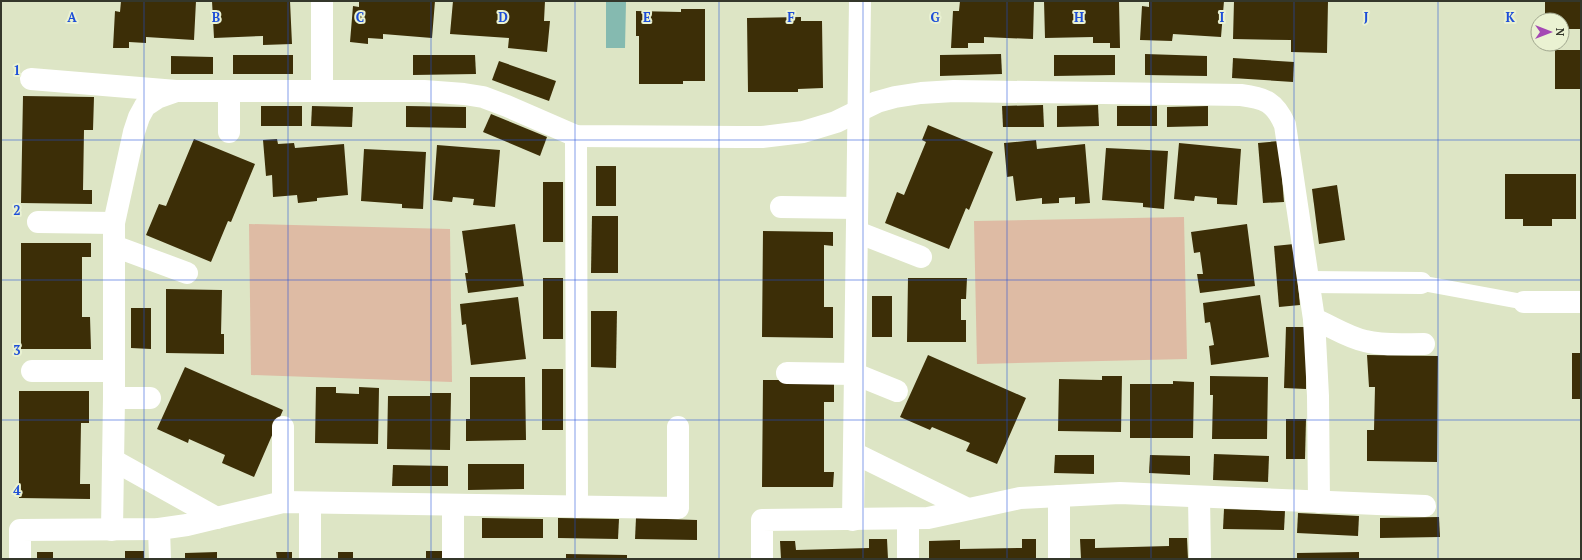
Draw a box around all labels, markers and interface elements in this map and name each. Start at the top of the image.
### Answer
text: A [67,8,77,26]
text: B [212,8,220,26]
text: C [356,8,364,26]
text: D [498,8,508,26]
text: E [643,8,651,26]
text: F [787,8,795,26]
text: G [930,8,940,26]
text: H [1074,8,1084,26]
text: I [1220,8,1225,26]
text: J [1364,8,1369,26]
text: K [1505,8,1515,26]
north arrow [1530,12,1570,52]
text: N [1553,28,1567,37]
text: 1 [13,61,21,79]
text: 2 [13,201,21,219]
text: 3 [13,341,21,359]
text: 4 [13,481,21,499]

